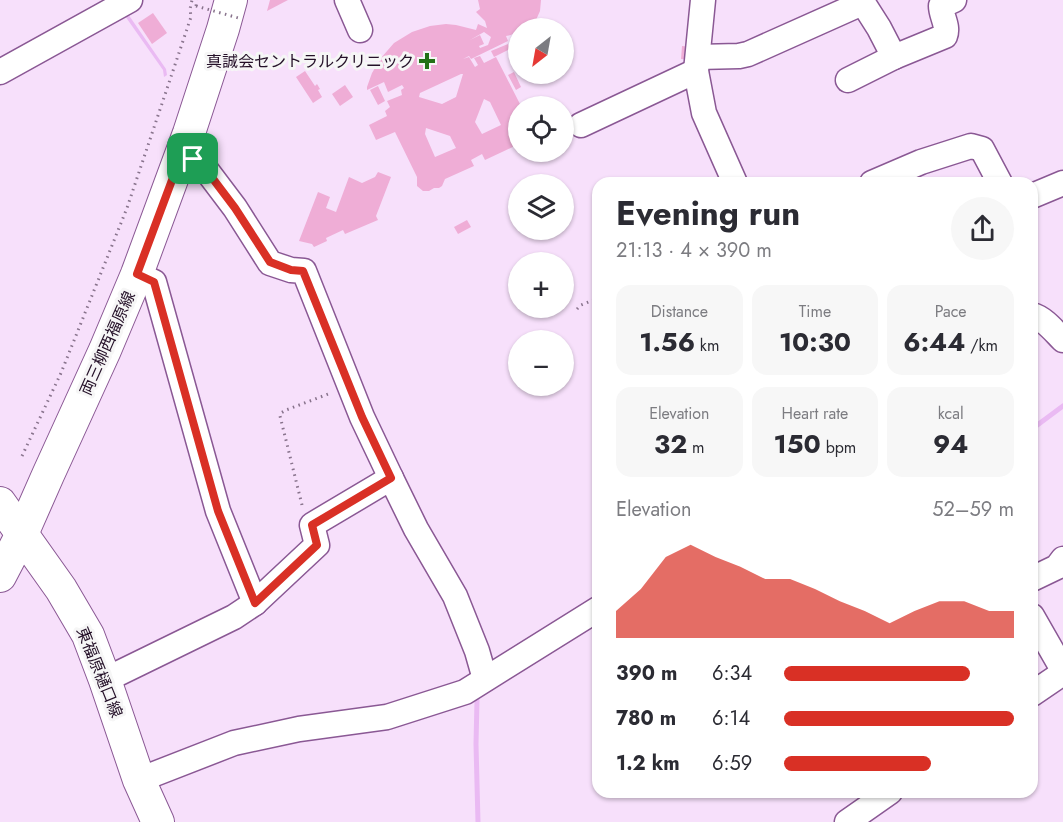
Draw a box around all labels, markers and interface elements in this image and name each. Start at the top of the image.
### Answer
north arrow [508,18,574,84]
map controls [508,18,574,396]
place label: 真誠会セントラルクリニック [206,50,414,73]
marker: 真誠会セントラルクリニック [418,52,436,70]
button: locate [508,96,574,162]
pin [167,133,218,184]
icon: arrive [176,142,209,175]
button: layers [508,174,574,240]
text: Evening run [616,190,800,237]
button: share [951,197,1014,260]
text: 21:13 · 4 × 390 m [616,236,772,265]
button: + [508,252,574,318]
street label: 両三柳西福原線 [74,287,141,399]
text: Distance [651,300,708,323]
text: Time [799,300,831,323]
text: Pace [935,300,967,323]
text: 1.56 [639,323,695,361]
text: 10:30 [779,323,851,361]
text: 6:44 [903,323,965,361]
button: − [508,330,574,396]
text: km [695,334,719,357]
text: /km [965,334,998,357]
text: Elevation [649,402,710,425]
text: Heart rate [782,402,848,425]
text: kcal [938,402,964,425]
text: 32 [654,425,687,463]
text: 150 [774,425,821,463]
text: 94 [933,425,968,463]
text: m [687,436,705,459]
text: bpm [821,436,856,459]
text: Elevation [616,495,691,524]
text: 52–59 m [932,495,1014,524]
street label: 東福原樋口線 [71,623,128,721]
text: 390 m [616,659,677,688]
text: 6:34 [712,659,752,688]
text: 780 m [616,704,676,733]
text: 6:14 [712,704,750,733]
text: 1.2 km [616,749,680,778]
text: 6:59 [712,749,752,778]

